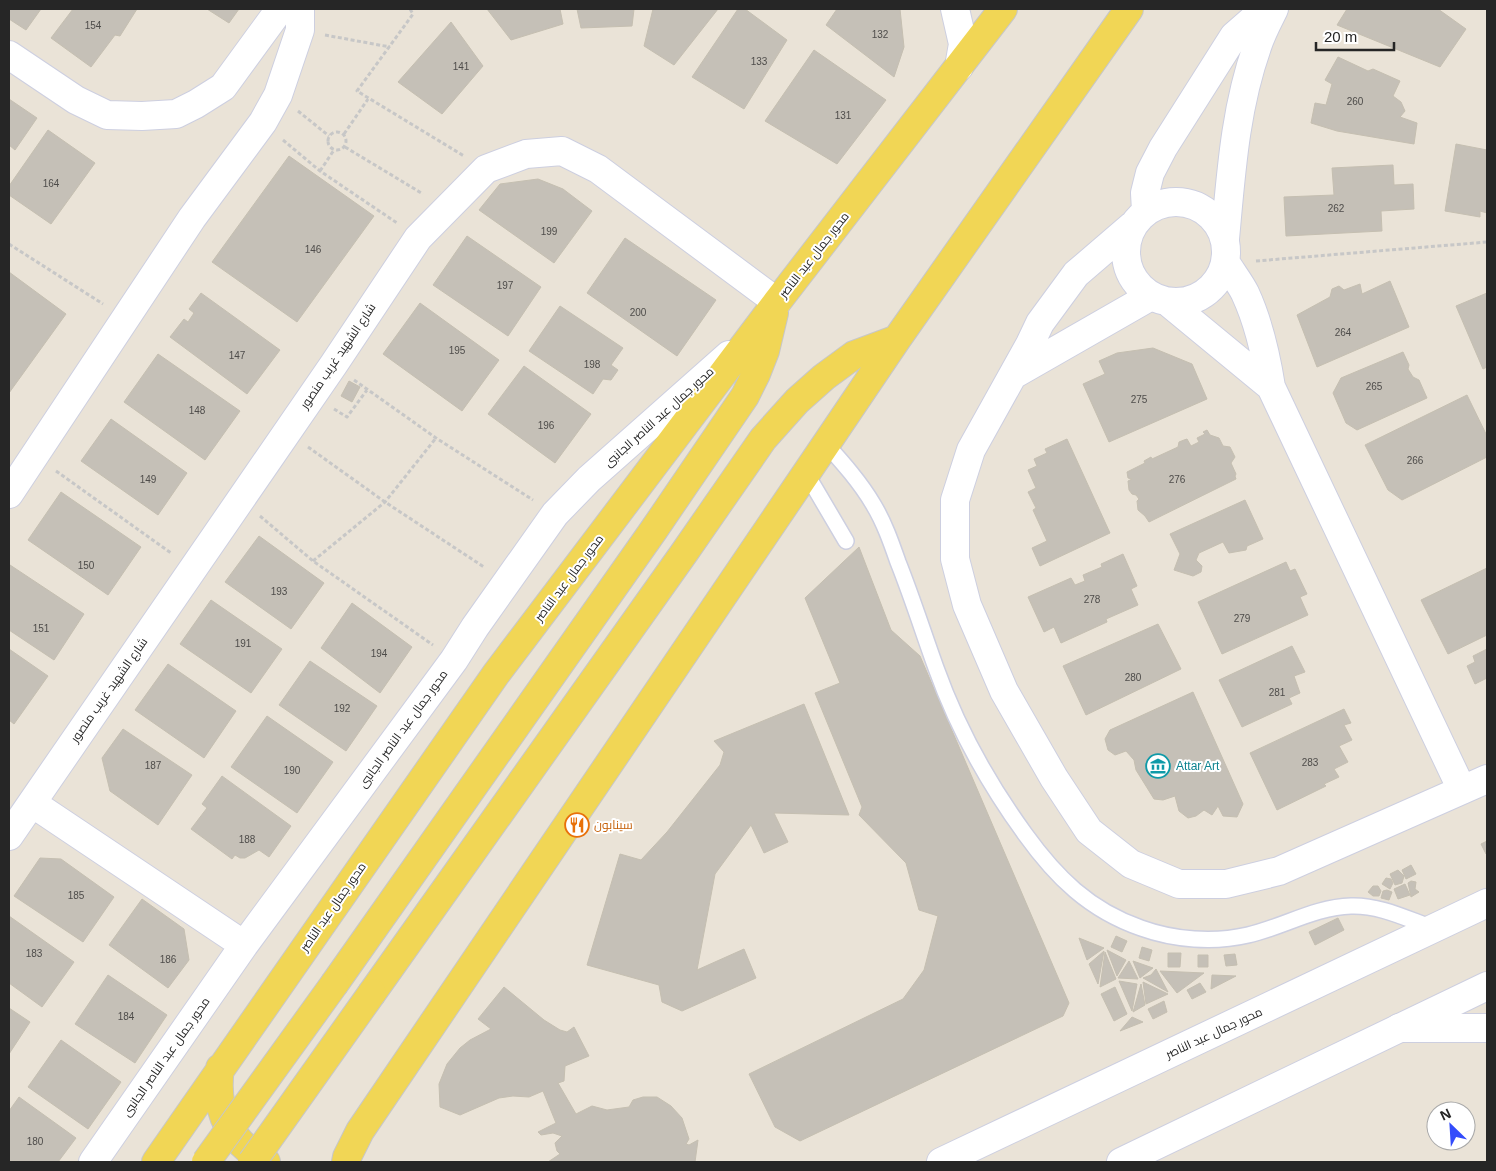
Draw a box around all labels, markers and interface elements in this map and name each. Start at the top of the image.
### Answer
house number: 154 [85,20,102,31]
scale bar [1316,20,1394,52]
text: 20 m [1324,28,1357,45]
house number: 132 [872,29,889,40]
house number: 133 [751,56,768,67]
house number: 141 [453,61,470,72]
house number: 260 [1347,96,1364,107]
house number: 131 [835,110,852,121]
house number: 164 [43,178,60,189]
house number: 262 [1328,203,1345,214]
street label: محور جمال عبد الناصر [776,209,852,301]
house number: 199 [541,226,558,237]
house number: 146 [305,244,322,255]
house number: 197 [497,280,514,291]
street label: شارع الشهيد غريب منصور [297,301,379,413]
house number: 200 [630,307,647,318]
house number: 264 [1335,327,1352,338]
house number: 195 [449,345,466,356]
house number: 147 [229,350,246,361]
house number: 198 [584,359,601,370]
street label: محور جمال عبد الناصر الجانبى [601,364,717,470]
house number: 265 [1366,381,1383,392]
house number: 275 [1131,394,1148,405]
house number: 148 [189,405,206,416]
house number: 196 [538,420,555,431]
house number: 266 [1407,455,1424,466]
house number: 149 [140,474,157,485]
house number: 276 [1169,474,1186,485]
street label: محور جمال عبد الناصر [531,532,606,625]
house number: 150 [78,560,95,571]
house number: 193 [271,586,288,597]
house number: 278 [1084,594,1101,605]
house number: 279 [1234,613,1251,624]
house number: 151 [33,623,50,634]
street label: شارع الشهيد غريب منصور [67,635,151,746]
house number: 191 [235,638,252,649]
house number: 194 [371,648,388,659]
street label: محور جمال عبد الناصر الجانبى [356,667,450,791]
house number: 280 [1125,672,1142,683]
house number: 281 [1269,687,1286,698]
house number: 192 [334,703,351,714]
museum icon: Attar Art [1145,753,1171,779]
house number: 283 [1302,757,1319,768]
place label: Attar Art [1176,759,1220,773]
house number: 187 [145,760,162,771]
house number: 190 [284,765,301,776]
restaurant icon: سينابون [564,812,590,838]
place label: سينابون [594,818,633,832]
house number: 188 [239,834,256,845]
street label: محور جمال عبد الناصر [297,860,369,955]
house number: 185 [68,890,85,901]
house number: 183 [26,948,43,959]
house number: 186 [160,954,177,965]
street label: محور جمال عبد الناصر الجانبى [119,995,213,1119]
street label: محور جمال عبد الناصر [1163,1004,1265,1062]
house number: 184 [118,1011,135,1022]
north arrow [1426,1101,1476,1151]
text: N [1438,1105,1453,1124]
house number: 180 [27,1136,44,1147]

